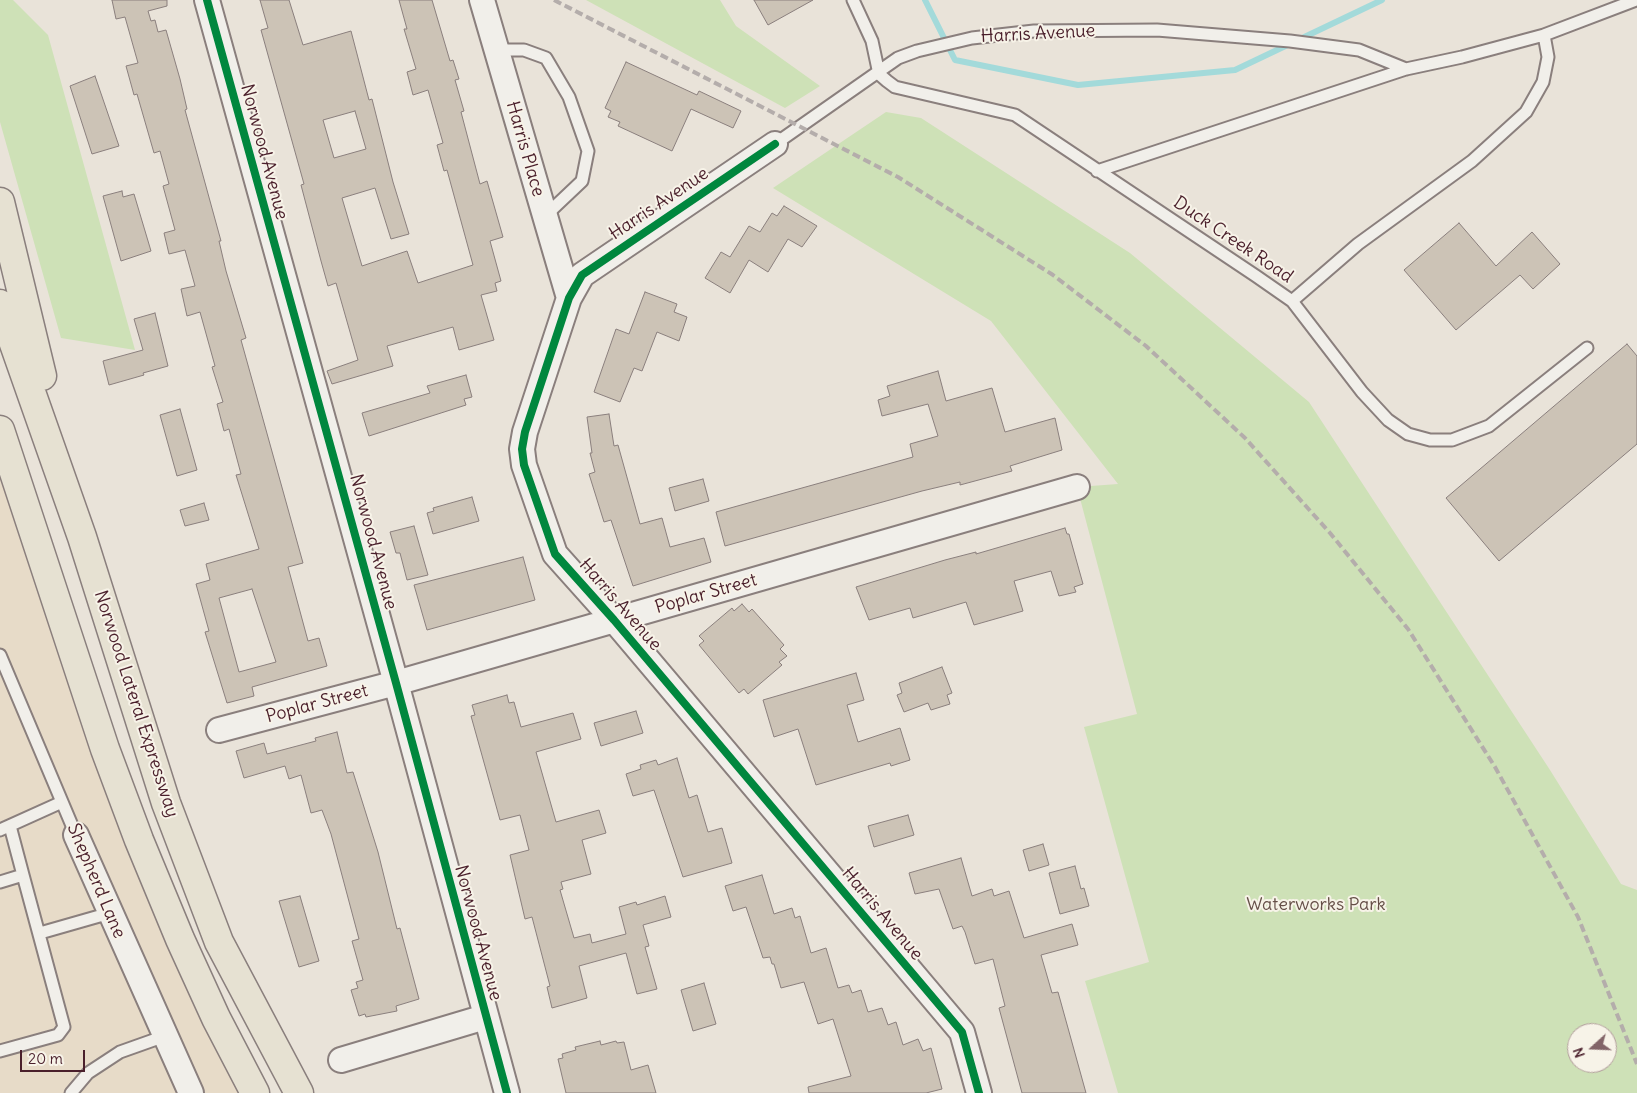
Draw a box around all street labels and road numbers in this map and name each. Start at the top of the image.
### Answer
street label: Harris Avenue [980,20,1096,48]
street label: Norwood Avenue [236,82,292,222]
street label: Harris Place [501,99,549,199]
street label: Harris Avenue [605,163,713,245]
street label: Duck Creek Road [1169,192,1297,288]
street label: Norwood Avenue [345,472,401,612]
street label: Harris Avenue [574,555,666,655]
street label: Poplar Street [653,569,759,619]
street label: Norwood Lateral Expressway [89,588,183,820]
street label: Poplar Street [264,680,370,728]
street label: Shepherd Lane [62,820,130,942]
street label: Norwood Avenue [450,863,506,1003]
street label: Harris Avenue [837,863,927,965]

